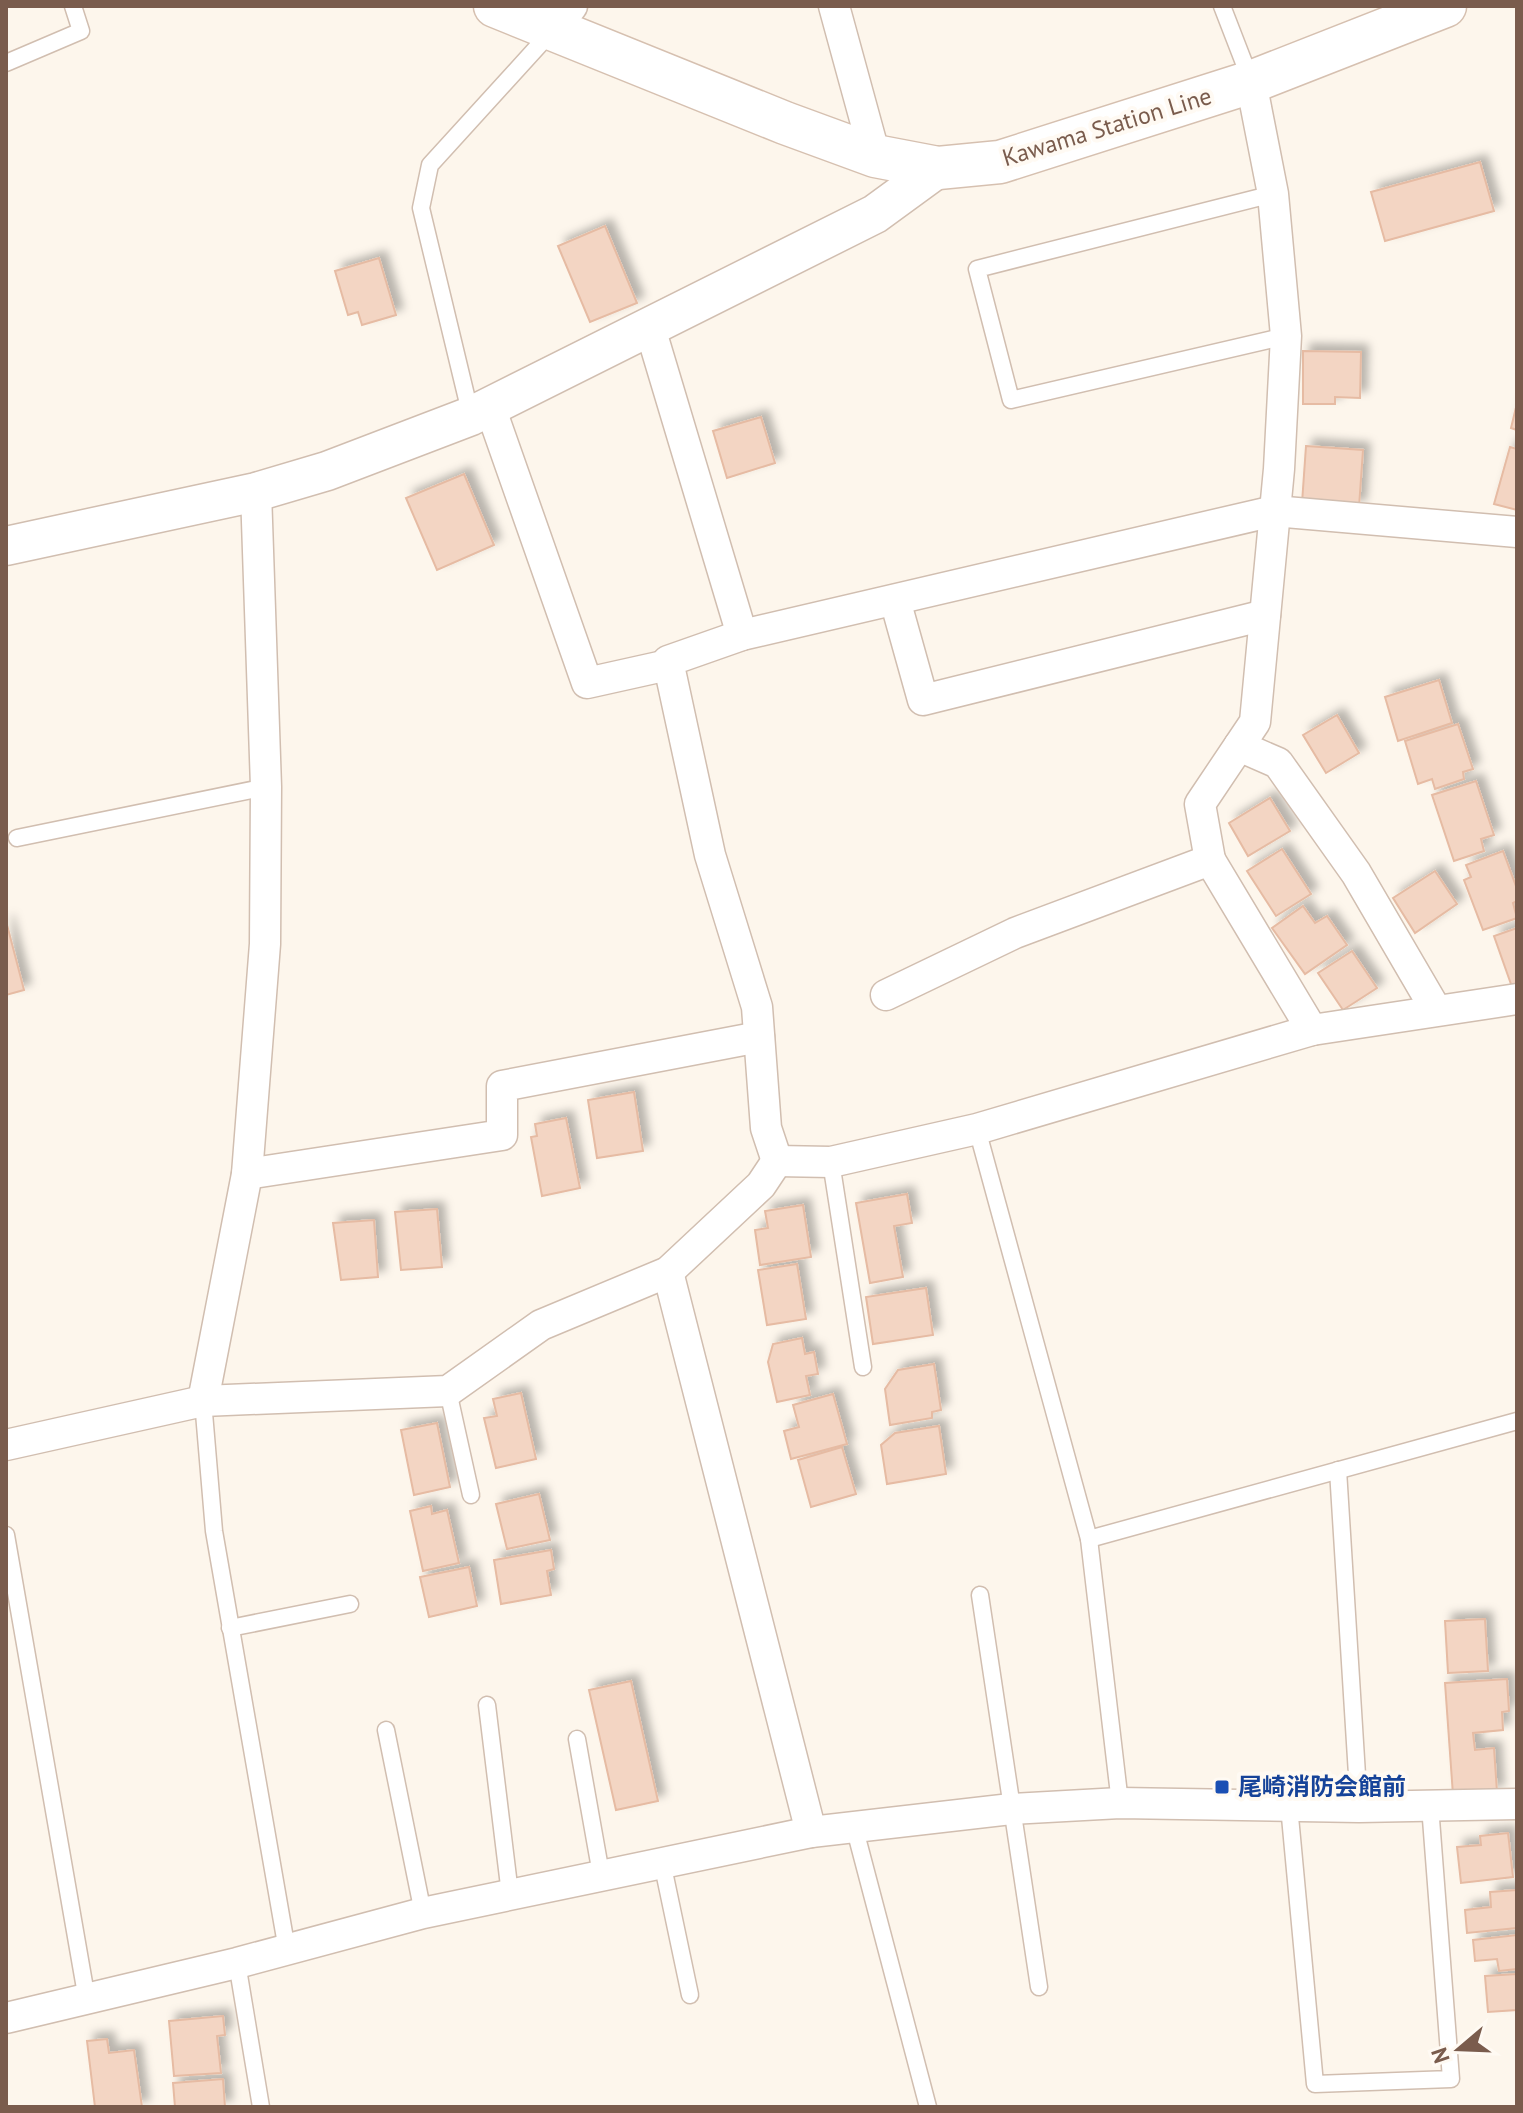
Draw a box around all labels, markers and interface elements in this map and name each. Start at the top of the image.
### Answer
street label: Kawama Station Line [998,80,1215,173]
place label: 尾崎消防会館前 [1238,1771,1406,1802]
marker: 尾崎消防会館前 [1213,1778,1231,1796]
north arrow [1419,2009,1499,2089]
text: N [1424,2044,1456,2067]

